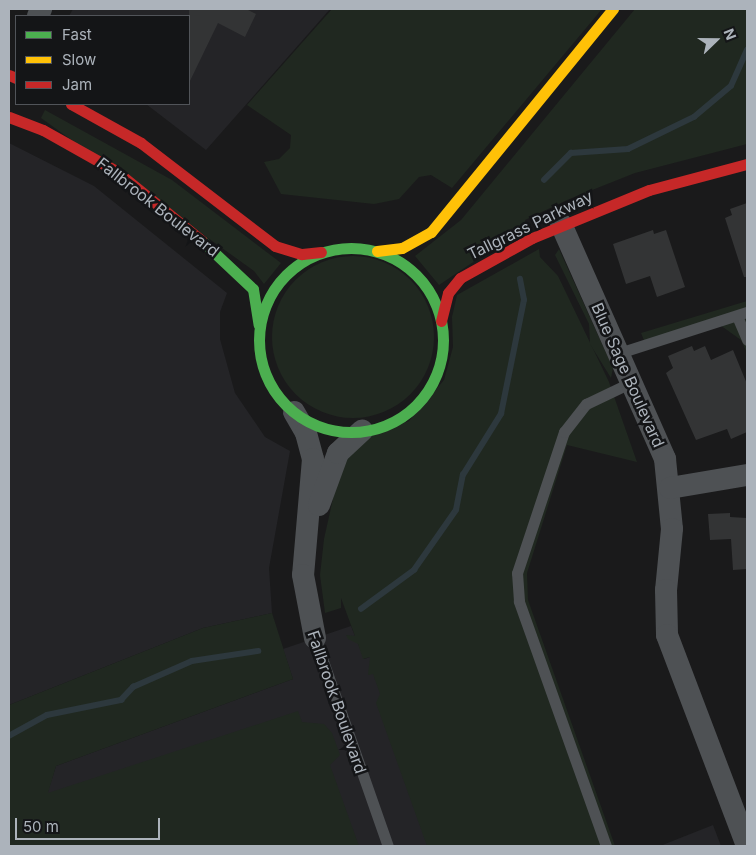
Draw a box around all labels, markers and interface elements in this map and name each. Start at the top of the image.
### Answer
legend [15,15,190,105]
north arrow [691,15,741,65]
text: Fast [62,25,92,44]
text: N [720,26,740,42]
text: Slow [62,50,96,69]
text: Jam [62,75,92,94]
street label: Fallbrook Boulevard [93,153,223,261]
street label: Tallgrass Parkway [464,186,596,264]
street label: Blue Sage Boulevard [587,300,669,450]
street label: Fallbrook Boulevard [304,628,370,776]
scale bar [18,808,162,840]
text: 50 m [23,817,59,836]

